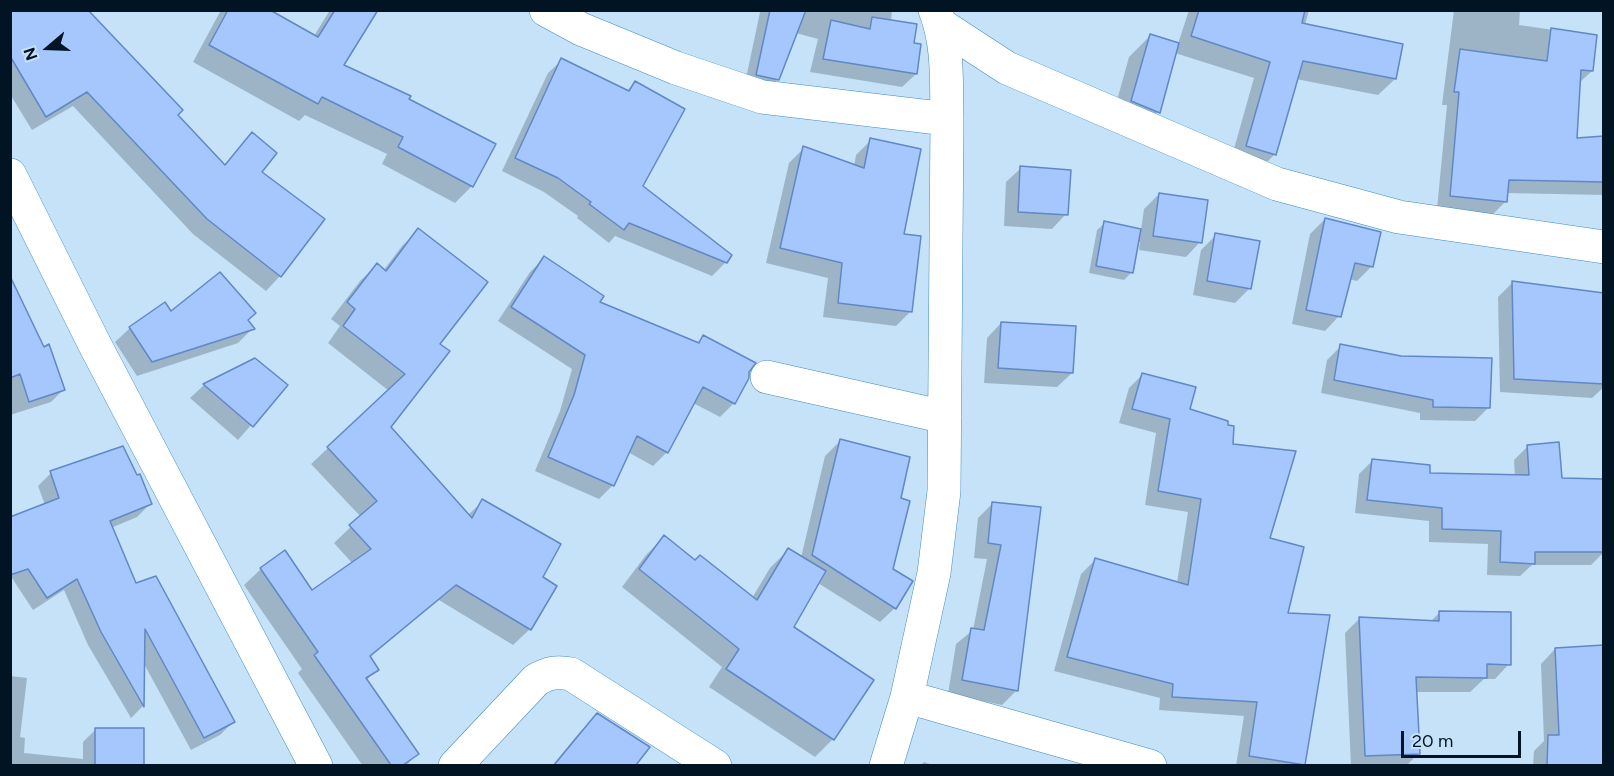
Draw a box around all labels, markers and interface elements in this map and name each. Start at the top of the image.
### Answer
north arrow [18,18,78,78]
text: N [20,45,42,63]
scale bar [1404,719,1524,757]
text: 20 m [1412,730,1453,752]

